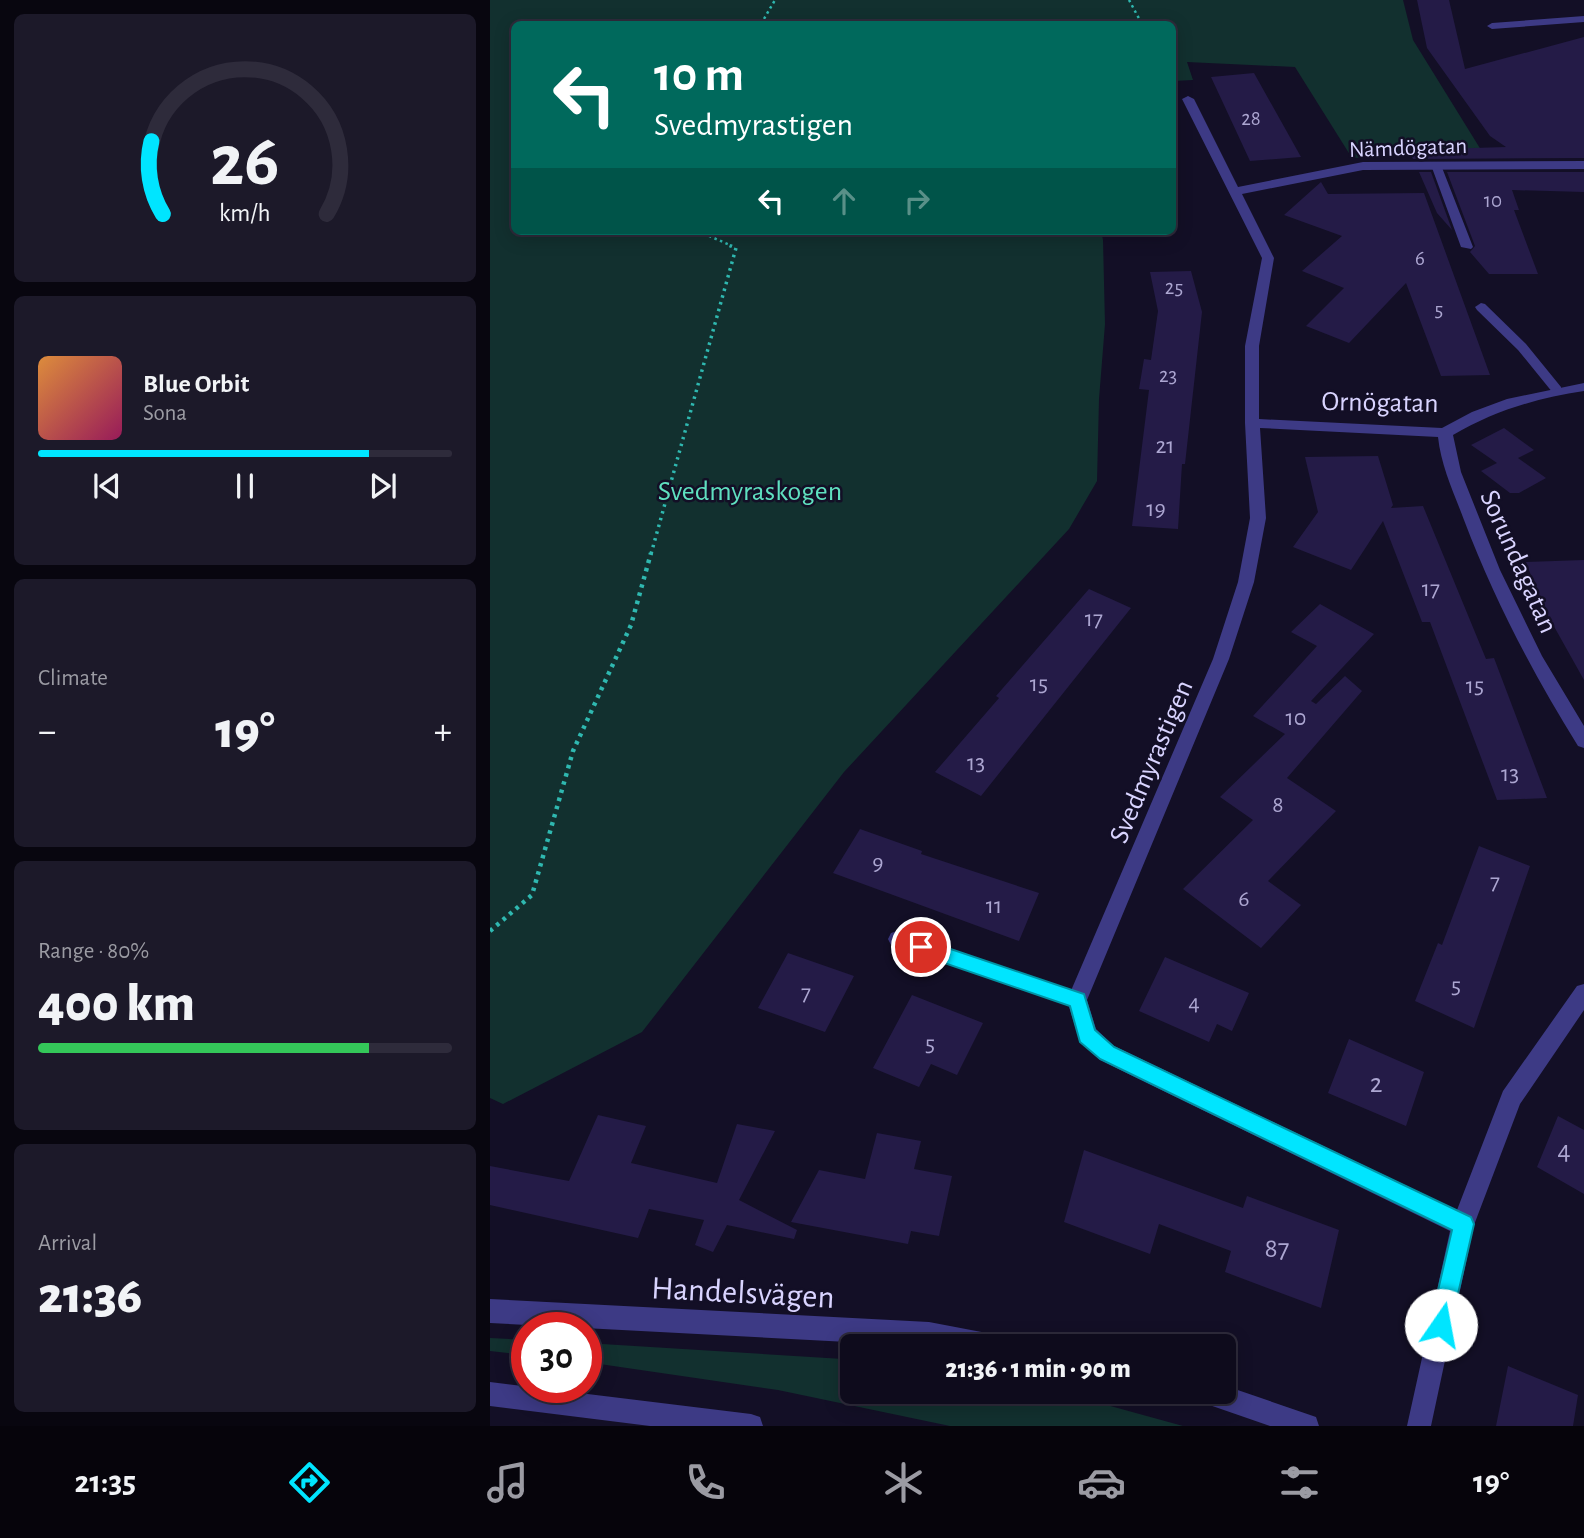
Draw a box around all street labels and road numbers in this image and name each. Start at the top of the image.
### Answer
street label: Nämdögatan [1348,135,1468,162]
street label: Ornögatan [1321,388,1439,418]
street label: Sorundagatan [1474,486,1562,638]
street label: Svedmyrastigen [1105,676,1199,847]
street label: Handelsvägen [650,1272,835,1315]

